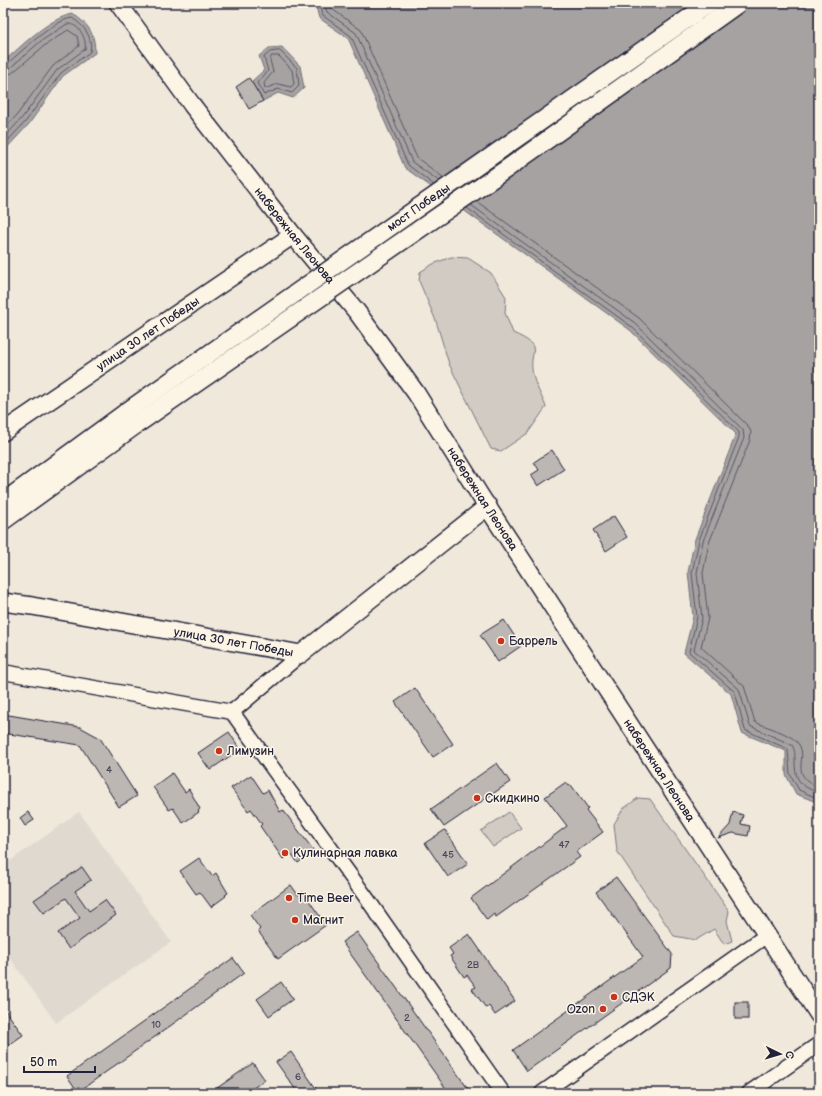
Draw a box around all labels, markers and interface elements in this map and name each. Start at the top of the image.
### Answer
street label: мост Победы [384,180,453,234]
street label: набережная Леонова [251,184,338,287]
street label: улица 30 лет Победы [93,293,202,374]
street label: набережная Леонова [444,444,521,553]
street label: улица 30 лет Победы [173,624,294,660]
place label: Баррель [509,634,557,649]
marker: Баррель [496,636,506,646]
street label: набережная Леонова [620,716,698,825]
place label: Лимузин [226,744,274,759]
marker: Лимузин [214,746,224,756]
house number: 4 [106,764,112,776]
place label: Скидкино [485,791,540,806]
marker: Скидкино [472,793,482,803]
house number: 47 [558,839,570,851]
place label: Кулинарная лавка [293,846,398,861]
marker: Кулинарная лавка [280,848,290,858]
house number: 45 [442,849,454,861]
place label: Time Beer [297,891,354,906]
marker: Time Beer [284,893,294,903]
place label: Магнит [303,913,344,928]
marker: Магнит [290,915,300,925]
house number: 2В [467,959,480,971]
place label: СДЭК [622,990,655,1005]
marker: СДЭК [609,992,619,1002]
place label: Ozon [567,1002,595,1017]
marker: Ozon [598,1004,608,1014]
house number: 2 [404,1012,410,1024]
house number: 10 [151,1019,161,1031]
north arrow [760,1034,800,1074]
scale bar [24,1048,95,1074]
text: С [783,1050,796,1060]
text: 50 m [30,1055,57,1070]
house number: 6 [295,1071,301,1083]

